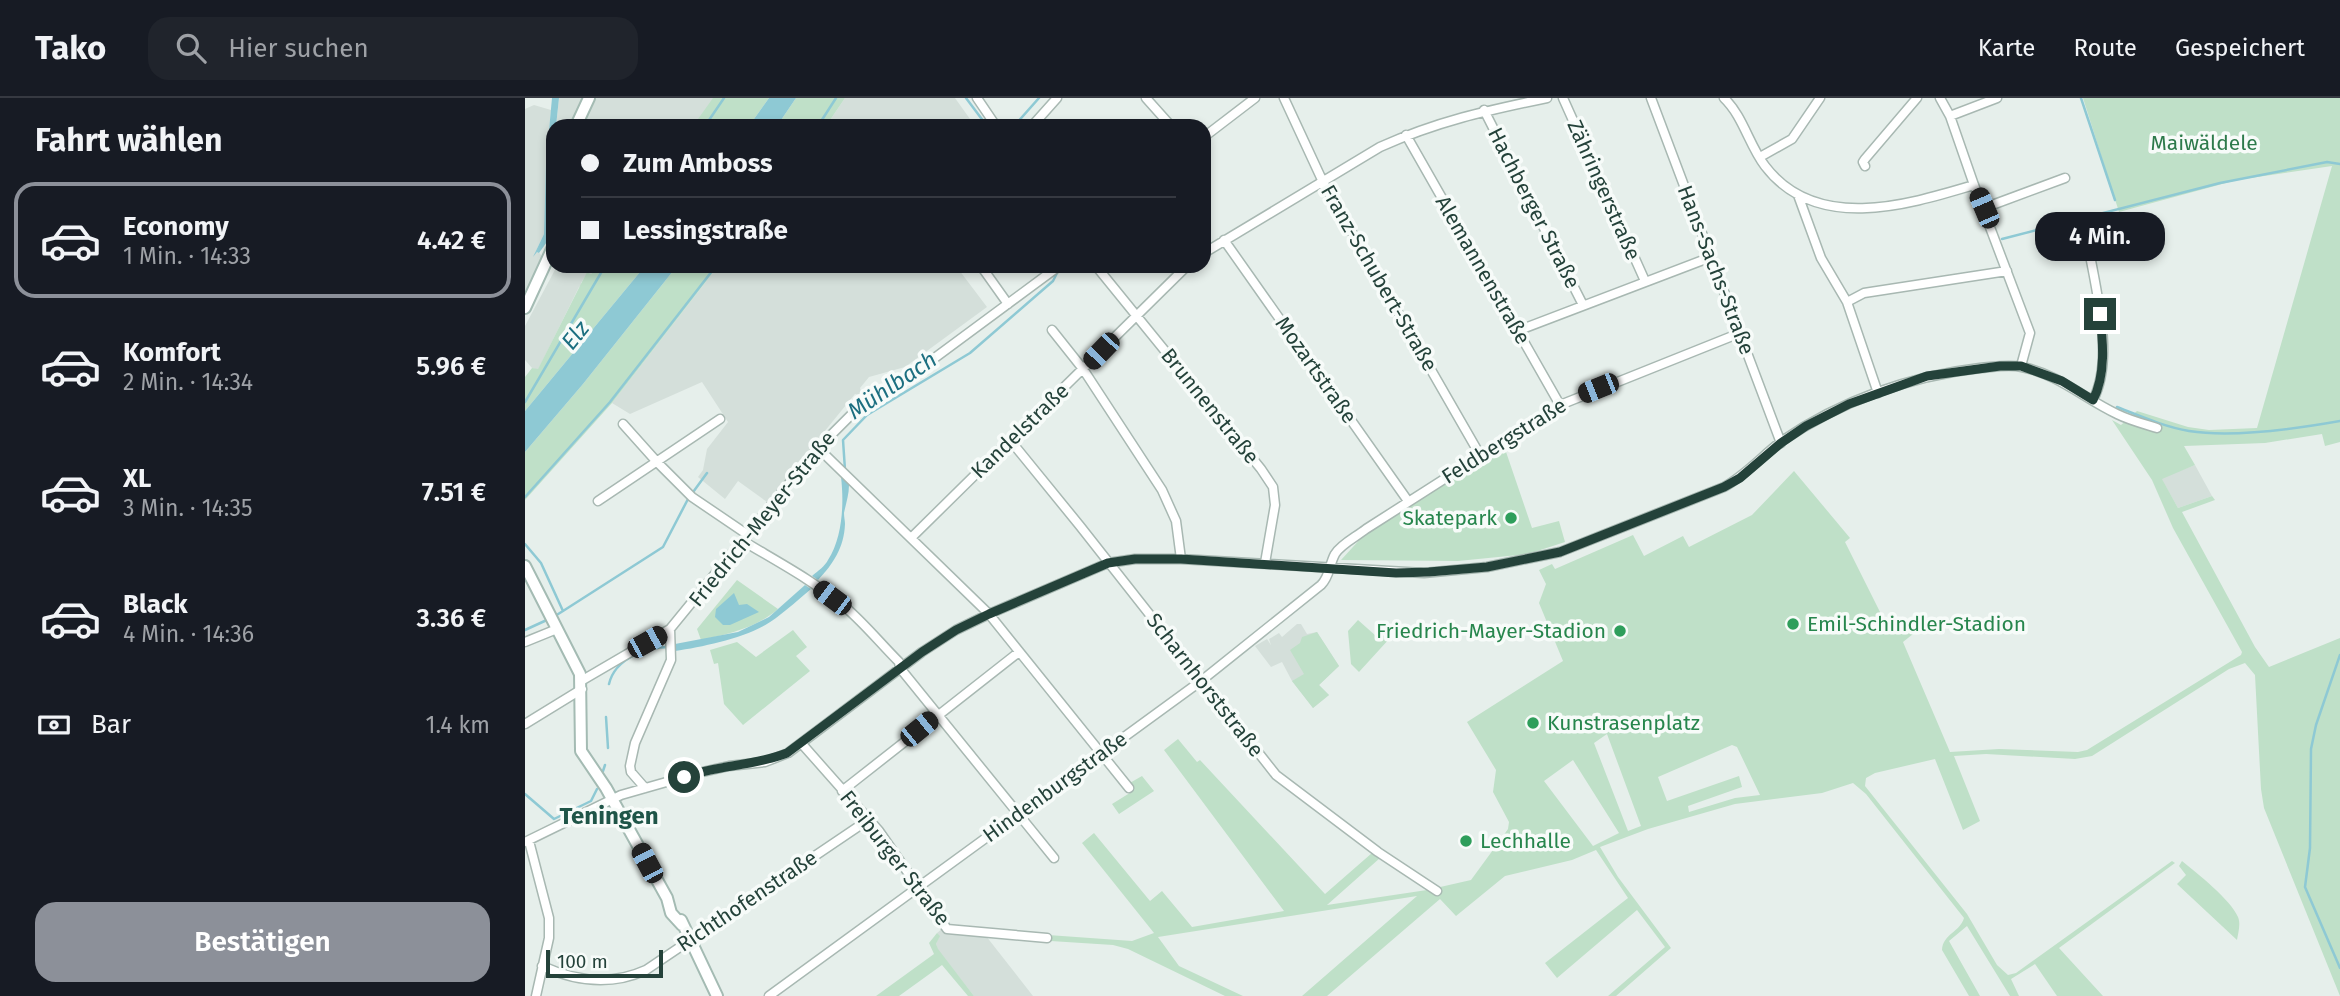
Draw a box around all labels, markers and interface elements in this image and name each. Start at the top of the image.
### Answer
search box [148,17,638,80]
text: Tako [35,28,106,68]
icon: search [172,29,210,67]
text: Hier suchen [228,33,369,64]
text: Karte [1978,34,2035,62]
text: Route [2073,34,2137,62]
text: Gespeichert [2175,34,2305,62]
street label: Zähringerstraße [1561,116,1647,264]
text: Fahrt wählen [35,121,222,159]
street label: Hachberger Straße [1482,123,1586,293]
park label: Maiwäldele [2150,130,2258,156]
text: Zum Amboss [623,148,773,179]
street label: Franz-Schubert-Straße [1315,180,1443,376]
street label: Hans-Sachs-Straße [1672,182,1760,358]
car [1967,185,2002,231]
street label: Alemannenstraße [1430,191,1536,349]
icon: car [39,209,102,272]
text: Economy [123,211,229,242]
callout: 4 Min. [2035,212,2165,262]
text: Lessingstraße [623,215,788,246]
text: 4 Min. [2069,222,2131,250]
text: 4.42 € [417,225,486,256]
text: 1 Min. · 14:33 [123,242,251,270]
route end [2084,298,2116,330]
street label: Mozartstraße [1270,312,1362,428]
water label: Elz [555,314,596,355]
car [1079,329,1124,373]
icon: car [39,335,102,398]
text: Komfort [123,337,221,368]
street label: Brunnenstraße [1155,343,1265,469]
water label: Mühlbach [842,345,942,425]
text: 5.96 € [416,351,486,382]
text: 2 Min. · 14:34 [123,368,253,396]
car [1575,370,1622,406]
street label: Kandelstraße [966,378,1074,484]
street label: Feldbergstraße [1437,392,1571,490]
street label: Friedrich-Meyer-Straße [683,426,841,612]
icon: car [39,461,102,524]
text: XL [123,463,151,494]
text: 7.51 € [422,477,486,508]
text: 3 Min. · 14:35 [123,494,253,522]
place label: Skatepark [1402,505,1497,531]
marker: Skatepark [1503,510,1519,526]
car [809,577,856,619]
icon: car [39,587,102,650]
text: Black [123,589,188,620]
text: 3.36 € [417,603,486,634]
street label: Scharnhorststraße [1141,608,1269,762]
place label: Emil-Schindler-Stadion [1807,611,2026,637]
marker: Emil-Schindler-Stadion [1785,616,1801,632]
place label: Friedrich-Mayer-Stadion [1376,618,1606,644]
text: 4 Min. · 14:36 [123,620,254,648]
car [624,623,671,661]
marker: Friedrich-Mayer-Stadion [1612,623,1628,639]
icon: cash [35,706,73,744]
car [897,708,942,750]
text: Bar [91,709,131,740]
place label: Kunstrasenplatz [1547,710,1700,736]
text: 1.4 km [425,711,490,739]
marker: Kunstrasenplatz [1525,715,1541,731]
street label: Hindenburgstraße [978,726,1132,848]
route start [668,761,700,793]
street label: Freiburger Straße [834,785,956,931]
district label: Teningen [559,802,659,830]
place label: Lechhalle [1480,828,1571,854]
marker: Lechhalle [1458,833,1474,849]
car [628,840,667,886]
street label: Richthofenstraße [672,844,822,958]
button: Bestätigen [35,902,490,982]
scale bar [546,947,663,979]
text: 100 m [557,950,608,973]

